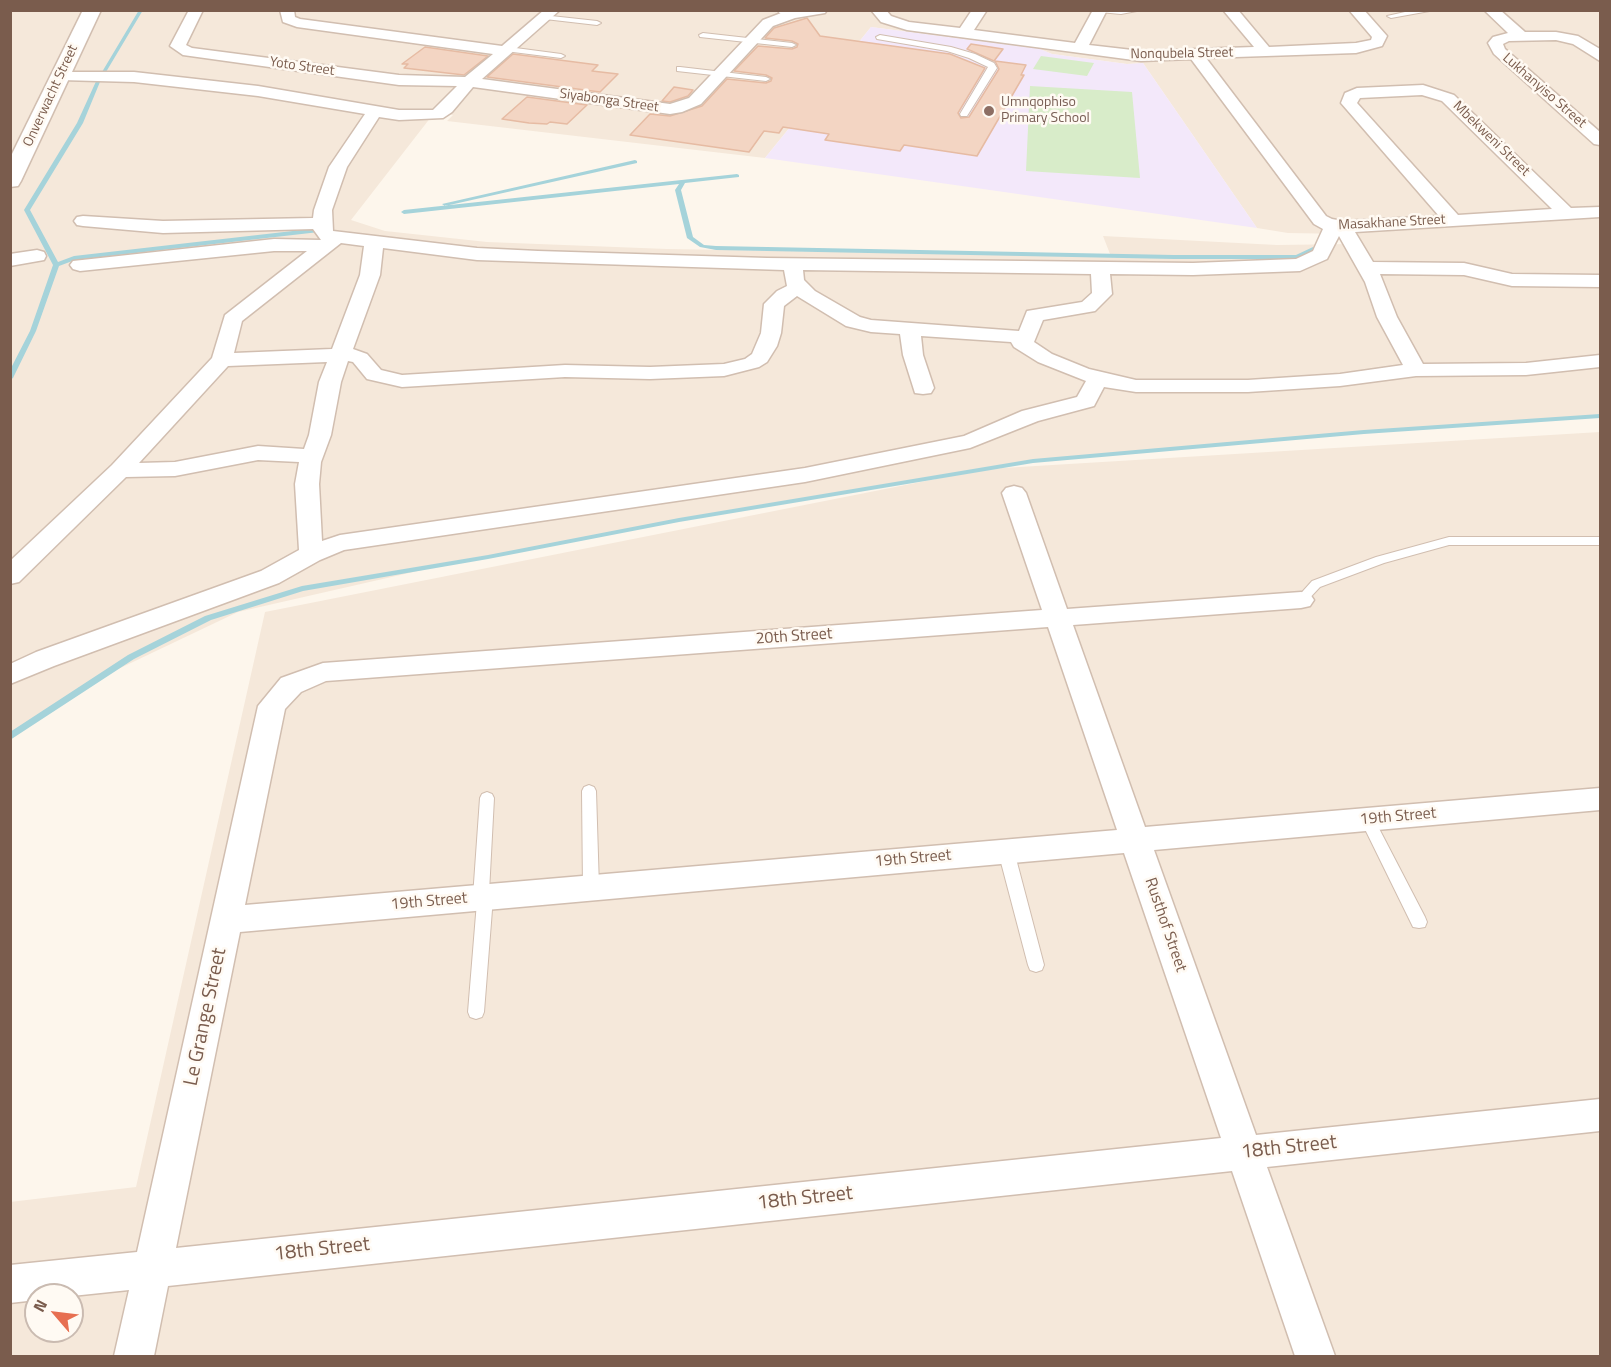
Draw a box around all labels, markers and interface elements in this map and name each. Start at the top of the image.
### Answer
street label: Onverwacht Street [20,42,82,150]
street label: Nonqubela Street [1130,45,1234,63]
street label: Lukhanyiso Street [1499,50,1589,132]
street label: Yoto Street [268,54,336,80]
street label: Siyabonga Street [558,86,660,116]
place label: Umnqophiso Primary School [1001,95,1090,128]
street label: Mbekweni Street [1449,98,1533,180]
marker: Umnqophiso Primary School [982,104,996,118]
street label: Masakhane Street [1338,212,1446,234]
street label: 20th Street [755,625,833,649]
street label: 19th Street [1359,804,1437,830]
street label: 19th Street [874,846,952,872]
street label: Rusthof Street [1140,875,1190,975]
street label: 19th Street [390,889,468,915]
street label: Le Grange Street [180,946,232,1088]
street label: 18th Street [1240,1131,1338,1165]
street label: 18th Street [756,1182,854,1216]
street label: 18th Street [273,1233,371,1267]
north arrow [24,1283,84,1343]
text: N [27,1295,53,1316]

